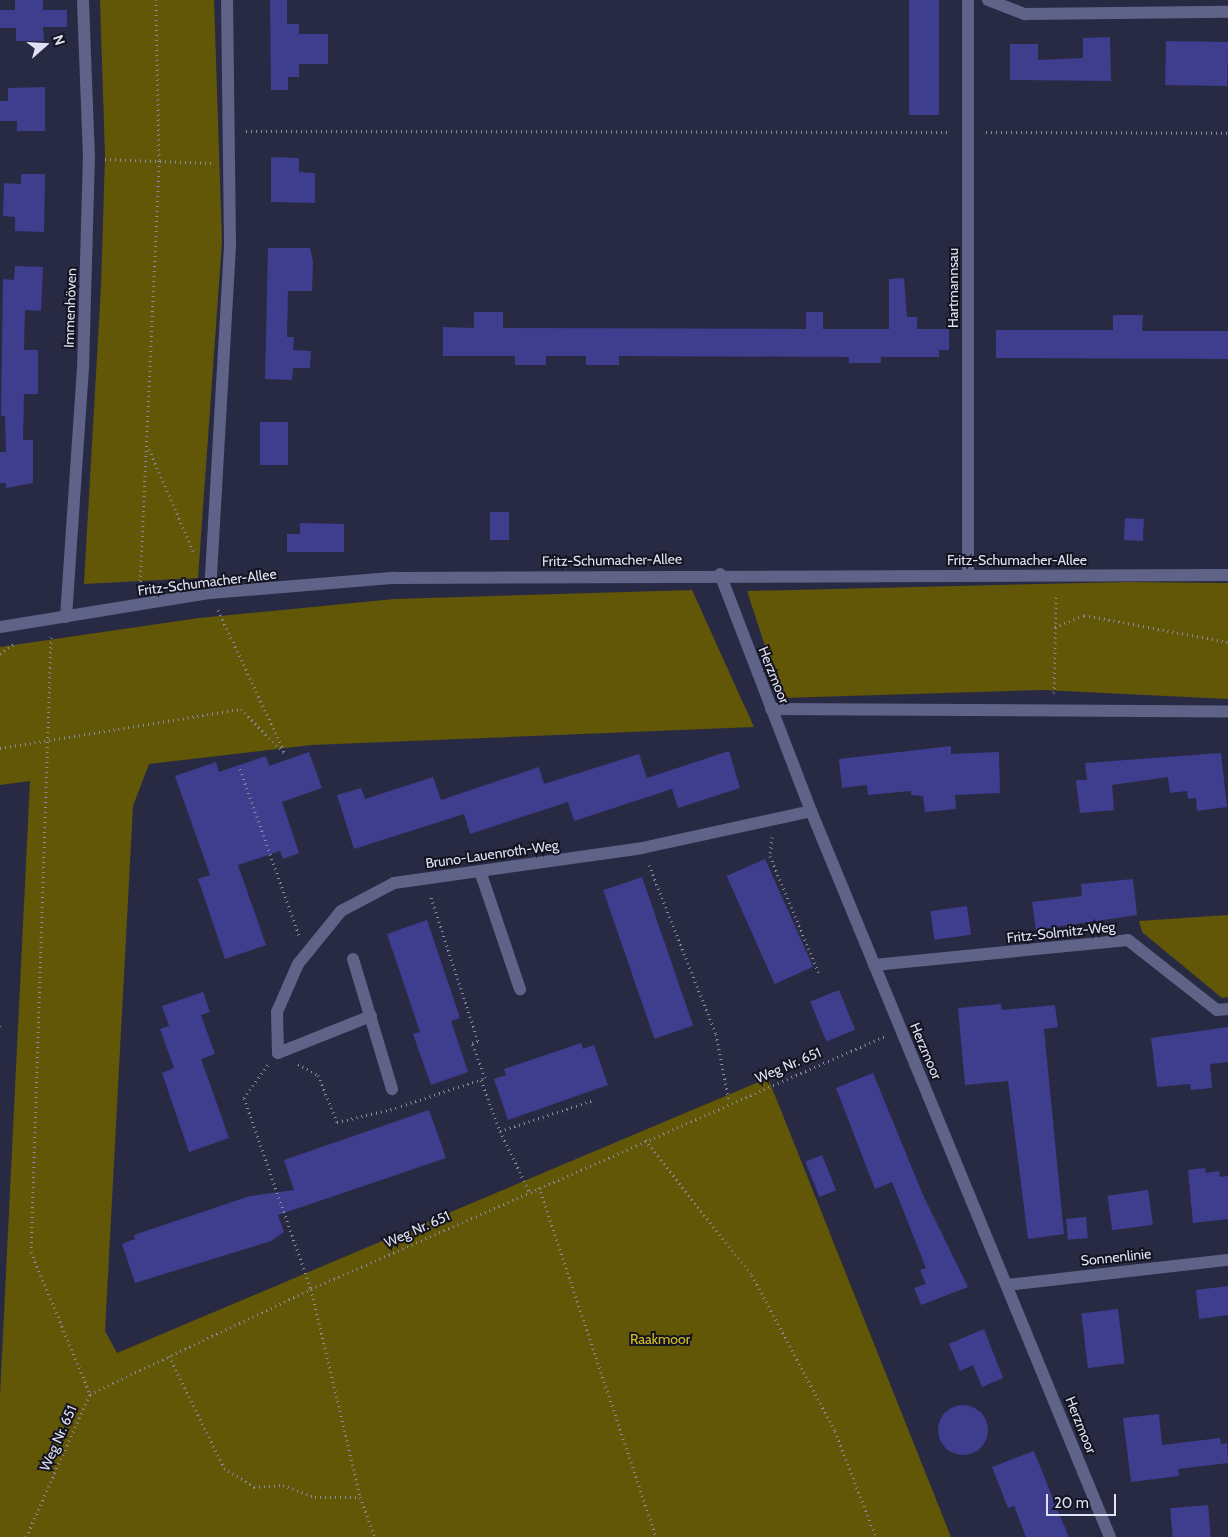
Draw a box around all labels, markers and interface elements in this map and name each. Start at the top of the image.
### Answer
north arrow [20,20,70,70]
text: N [49,33,69,48]
street label: Hartmannsau [945,248,961,328]
street label: Immenhöven [60,268,80,348]
street label: Fritz-Schumacher-Allee [542,550,682,570]
street label: Fritz-Schumacher-Allee [947,552,1087,568]
street label: Fritz-Schumacher-Allee [137,565,277,599]
street label: Herzmoor [755,644,793,706]
street label: Bruno-Lauenroth-Weg [424,836,560,872]
street label: Fritz-Solmitz-Weg [1006,918,1116,946]
street label: Herzmoor [907,1020,945,1082]
street label: Weg Nr. 651 [753,1044,823,1086]
street label: Weg Nr. 651 [382,1207,452,1251]
street label: Sonnenlinie [1080,1245,1152,1269]
park label: Raakmoor [630,1331,690,1347]
street label: Herzmoor [1062,1394,1100,1456]
street label: Weg Nr. 651 [36,1403,80,1473]
scale bar [1048,1484,1118,1516]
text: 20 m [1054,1494,1089,1512]

